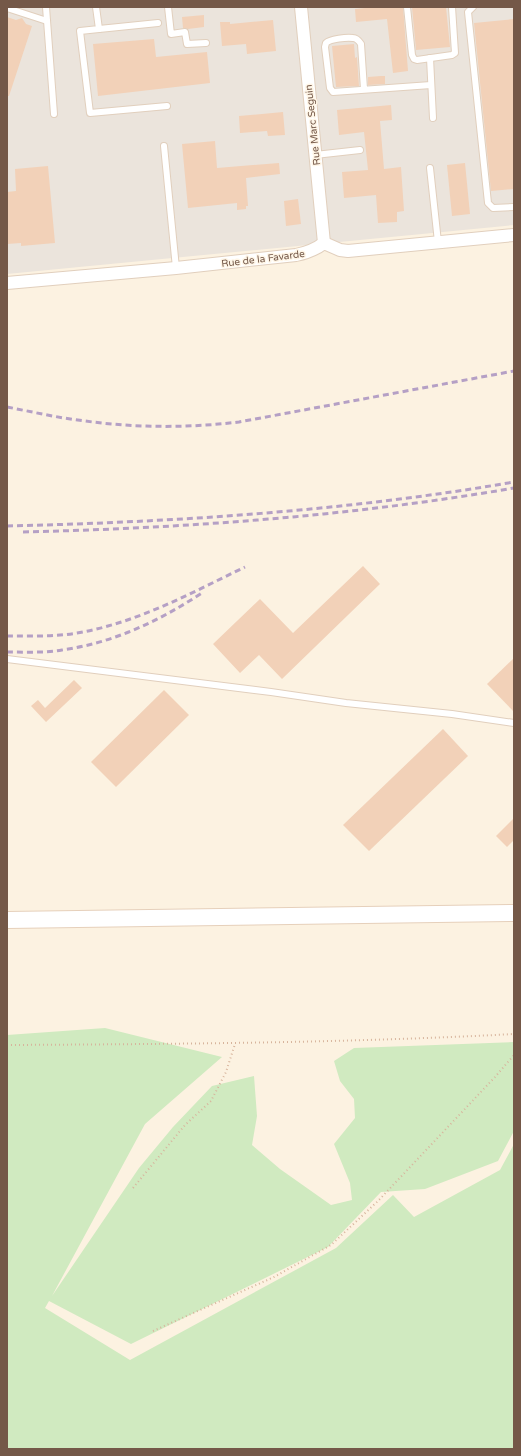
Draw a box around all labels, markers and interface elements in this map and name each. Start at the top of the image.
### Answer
street label: Rue Marc Seguin [303,84,323,166]
street label: Rue de la Favarde [221,248,306,270]

